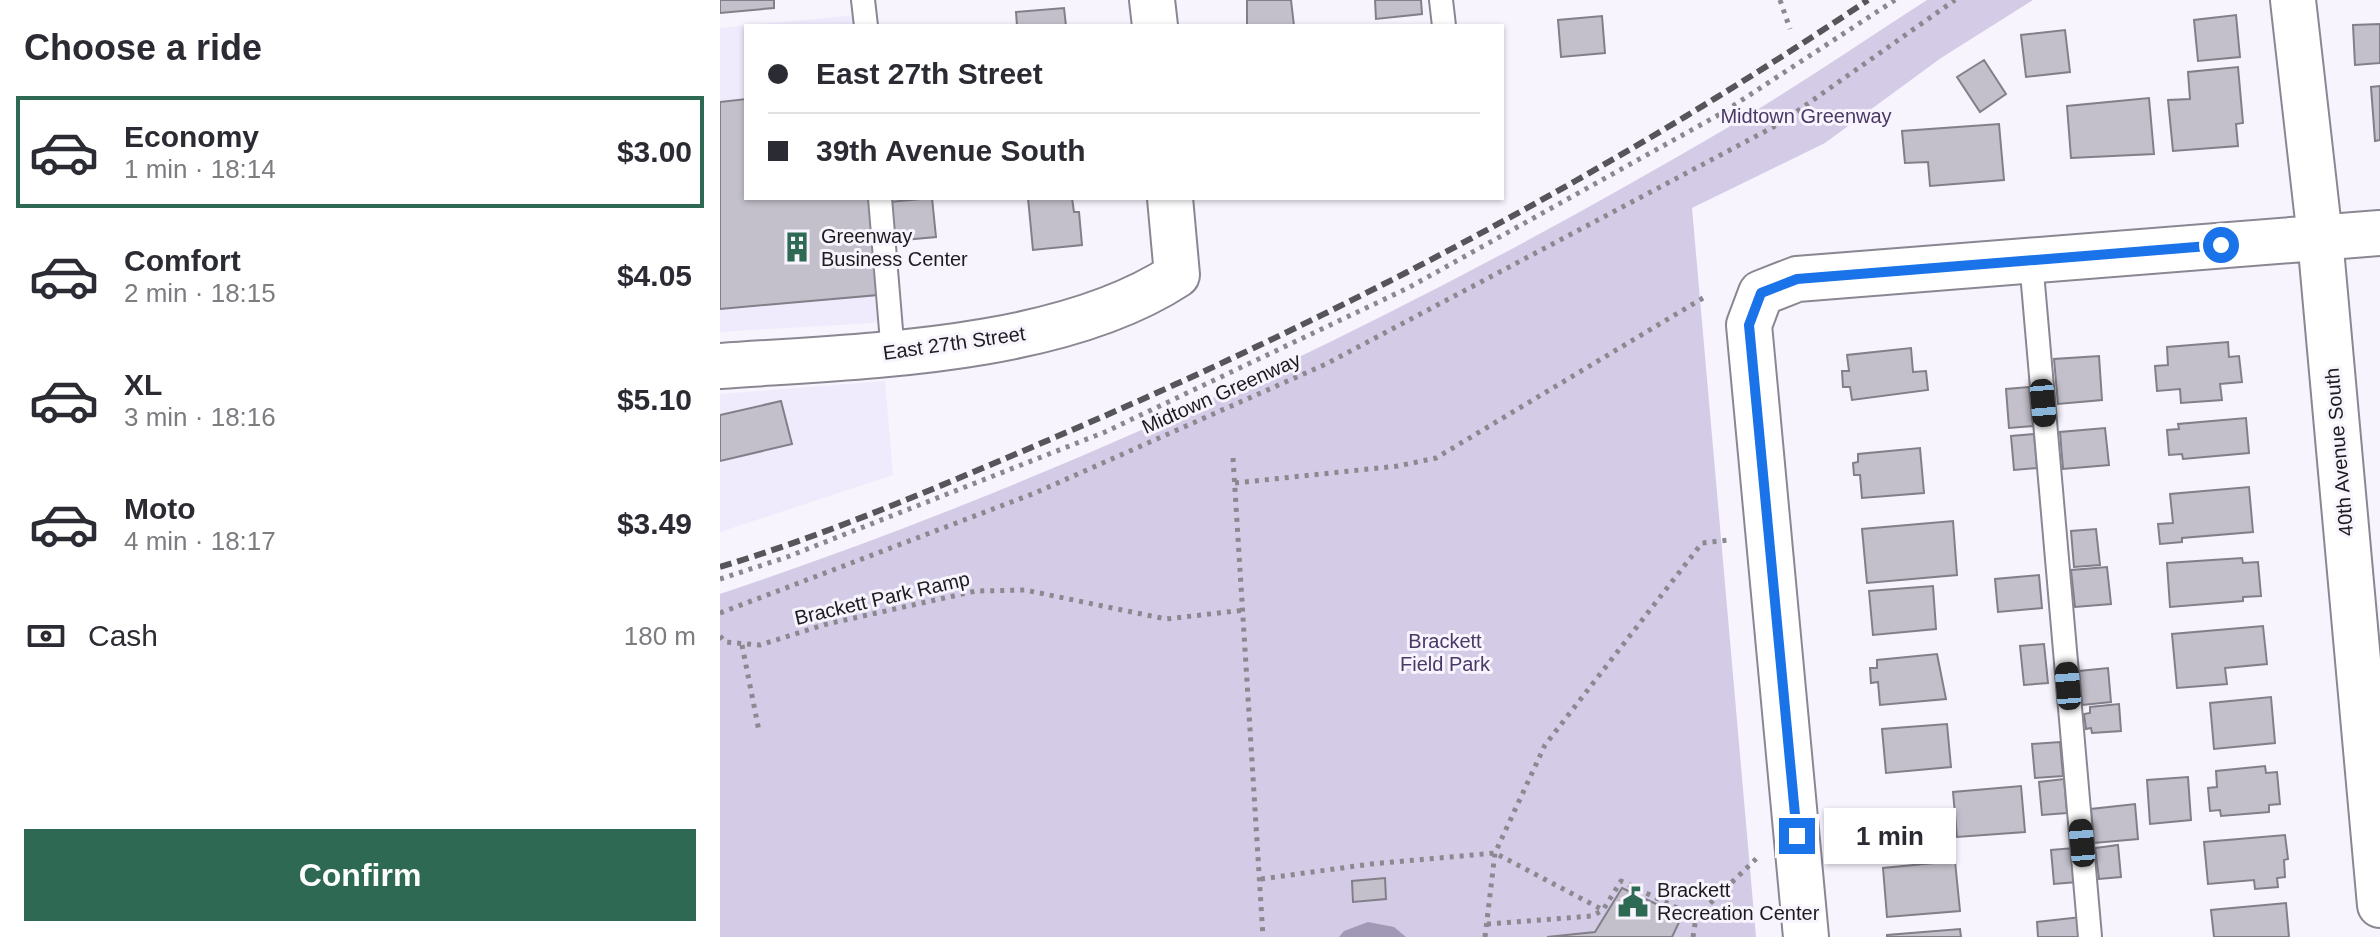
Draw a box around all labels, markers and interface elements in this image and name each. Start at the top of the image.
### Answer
text: Choose a ride [24,27,262,68]
text: East 27th Street [816,57,1043,90]
park label: Midtown Greenway [1720,105,1892,127]
icon: car [28,116,100,188]
text: Economy [124,120,259,153]
text: 39th Avenue South [816,134,1085,167]
text: $3.00 [617,135,692,168]
text: 1 min · 18:14 [124,154,276,184]
place label: Greenway Business Center [821,225,968,270]
route start [2203,227,2239,263]
building icon: Greenway Business Center [780,230,814,264]
icon: car [28,240,100,312]
text: Comfort [124,244,241,277]
text: $4.05 [617,259,692,292]
text: 2 min · 18:15 [124,278,276,308]
street label: East 27th Street [881,322,1027,364]
street label: Midtown Greenway [1138,348,1304,438]
icon: car [28,364,100,436]
street label: 40th Avenue South [2321,367,2357,537]
text: XL [124,368,162,401]
car [2029,378,2057,428]
text: $5.10 [617,383,692,416]
text: 3 min · 18:16 [124,402,276,432]
icon: car [28,488,100,560]
text: Moto [124,492,196,525]
text: $3.49 [617,507,692,540]
text: 4 min · 18:17 [124,526,276,556]
street label: Brackett Park Ramp [792,567,972,629]
icon: cash [24,614,68,658]
text: Cash [88,619,158,652]
text: 180 m [624,621,696,651]
park label: Brackett Field Park [1400,630,1491,675]
car [2054,661,2082,711]
callout: 1 min [1825,808,1957,864]
route end [1779,818,1815,854]
car [2068,818,2096,868]
text: 1 min [1856,821,1924,851]
button: Confirm [24,829,696,921]
place label: Brackett Recreation Center [1657,879,1820,924]
public building icon: Brackett Recreation Center [1616,885,1650,919]

